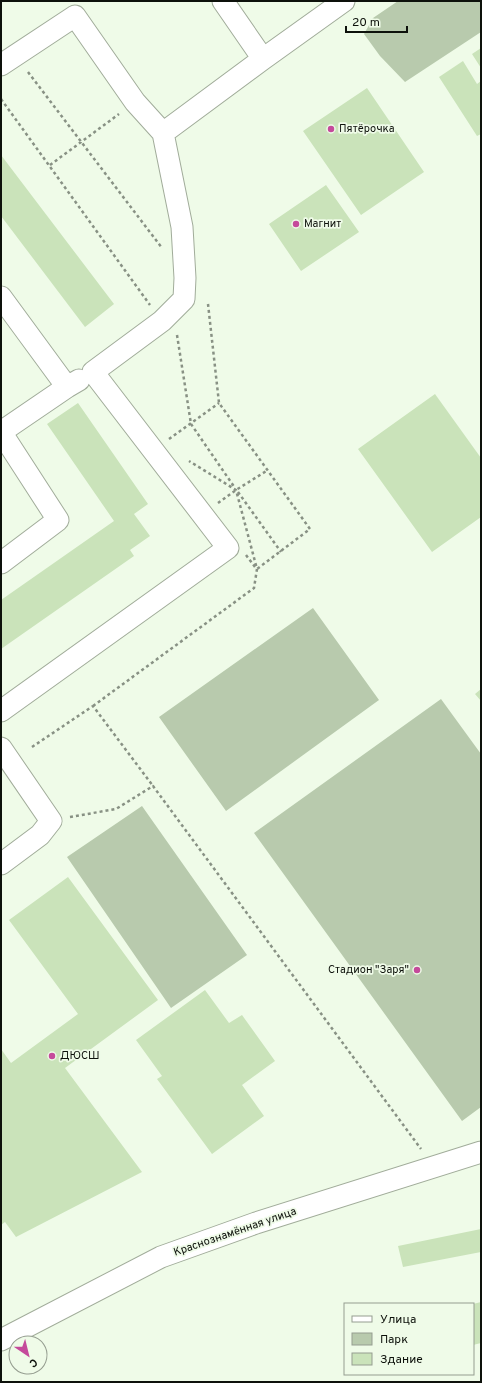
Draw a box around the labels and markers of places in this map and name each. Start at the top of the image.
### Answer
place label: Пятёрочка [339,122,395,136]
marker: Пятёрочка [326,124,336,134]
place label: Магнит [304,217,341,231]
marker: Магнит [291,219,301,229]
place label: Стадион "Заря" [328,963,409,977]
marker: Стадион "Заря" [412,965,422,975]
place label: ДЮСШ [60,1049,100,1063]
marker: ДЮСШ [47,1051,57,1061]

